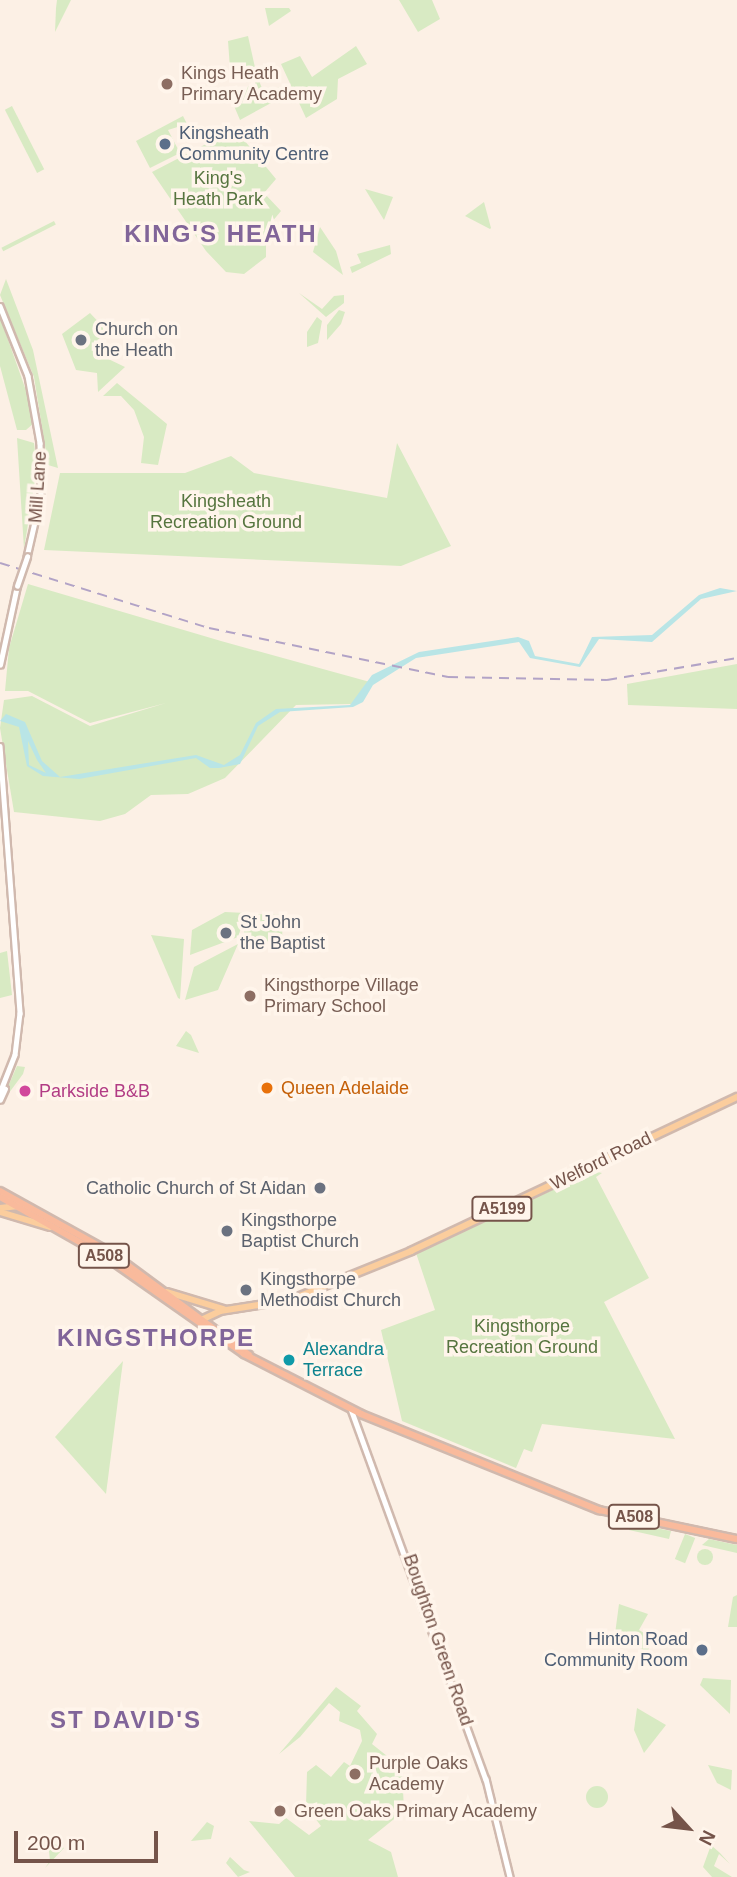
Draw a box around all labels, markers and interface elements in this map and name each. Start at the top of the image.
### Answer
place label: Kings Heath Primary Academy [181,63,323,106]
marker: Kings Heath Primary Academy [159,76,175,92]
place label: Kingsheath Community Centre [179,123,329,166]
marker: Kingsheath Community Centre [157,136,173,152]
park label: King's Heath Park [173,168,263,210]
district label: KING'S HEATH [126,220,316,248]
place label: Church on the Heath [95,319,178,362]
marker: Church on the Heath [73,332,89,348]
street label: Mill Lane [25,450,51,524]
park label: Kingsheath Recreation Ground [150,491,302,534]
place label: St John the Baptist [240,912,325,954]
marker: St John the Baptist [218,925,234,941]
place label: Kingsthorpe Village Primary School [264,975,419,1018]
marker: Kingsthorpe Village Primary School [242,988,258,1004]
place label: Queen Adelaide [281,1077,410,1099]
place label: Parkside B&B [39,1080,150,1102]
marker: Queen Adelaide [259,1080,275,1096]
marker: Parkside B&B [17,1083,33,1099]
street label: Welford Road [547,1127,655,1195]
place label: Catholic Church of St Aidan [85,1177,306,1199]
marker: Catholic Church of St Aidan [312,1180,328,1196]
road number: A5199 [470,1196,534,1222]
place label: Kingsthorpe Baptist Church [241,1210,359,1252]
marker: Kingsthorpe Baptist Church [219,1223,235,1239]
road number: A508 [78,1244,130,1268]
place label: Kingsthorpe Methodist Church [260,1269,401,1312]
marker: Kingsthorpe Methodist Church [238,1282,254,1298]
park label: Kingsthorpe Recreation Ground [446,1316,598,1358]
district label: KINGSTHORPE [58,1324,254,1352]
place label: Alexandra Terrace [303,1339,384,1382]
marker: Alexandra Terrace [281,1352,297,1368]
road number: A508 [608,1504,660,1530]
street label: Boughton Green Road [398,1551,478,1729]
place label: Hinton Road Community Room [544,1629,688,1672]
marker: Hinton Road Community Room [694,1642,710,1658]
district label: ST DAVID'S [51,1706,201,1734]
place label: Purple Oaks Academy [369,1753,468,1796]
marker: Purple Oaks Academy [347,1766,363,1782]
north arrow [653,1793,723,1863]
place label: Green Oaks Primary Academy [294,1800,538,1822]
marker: Green Oaks Primary Academy [272,1803,288,1819]
scale bar [18,1818,161,1862]
text: N [695,1827,720,1849]
text: 200 m [27,1831,85,1854]

